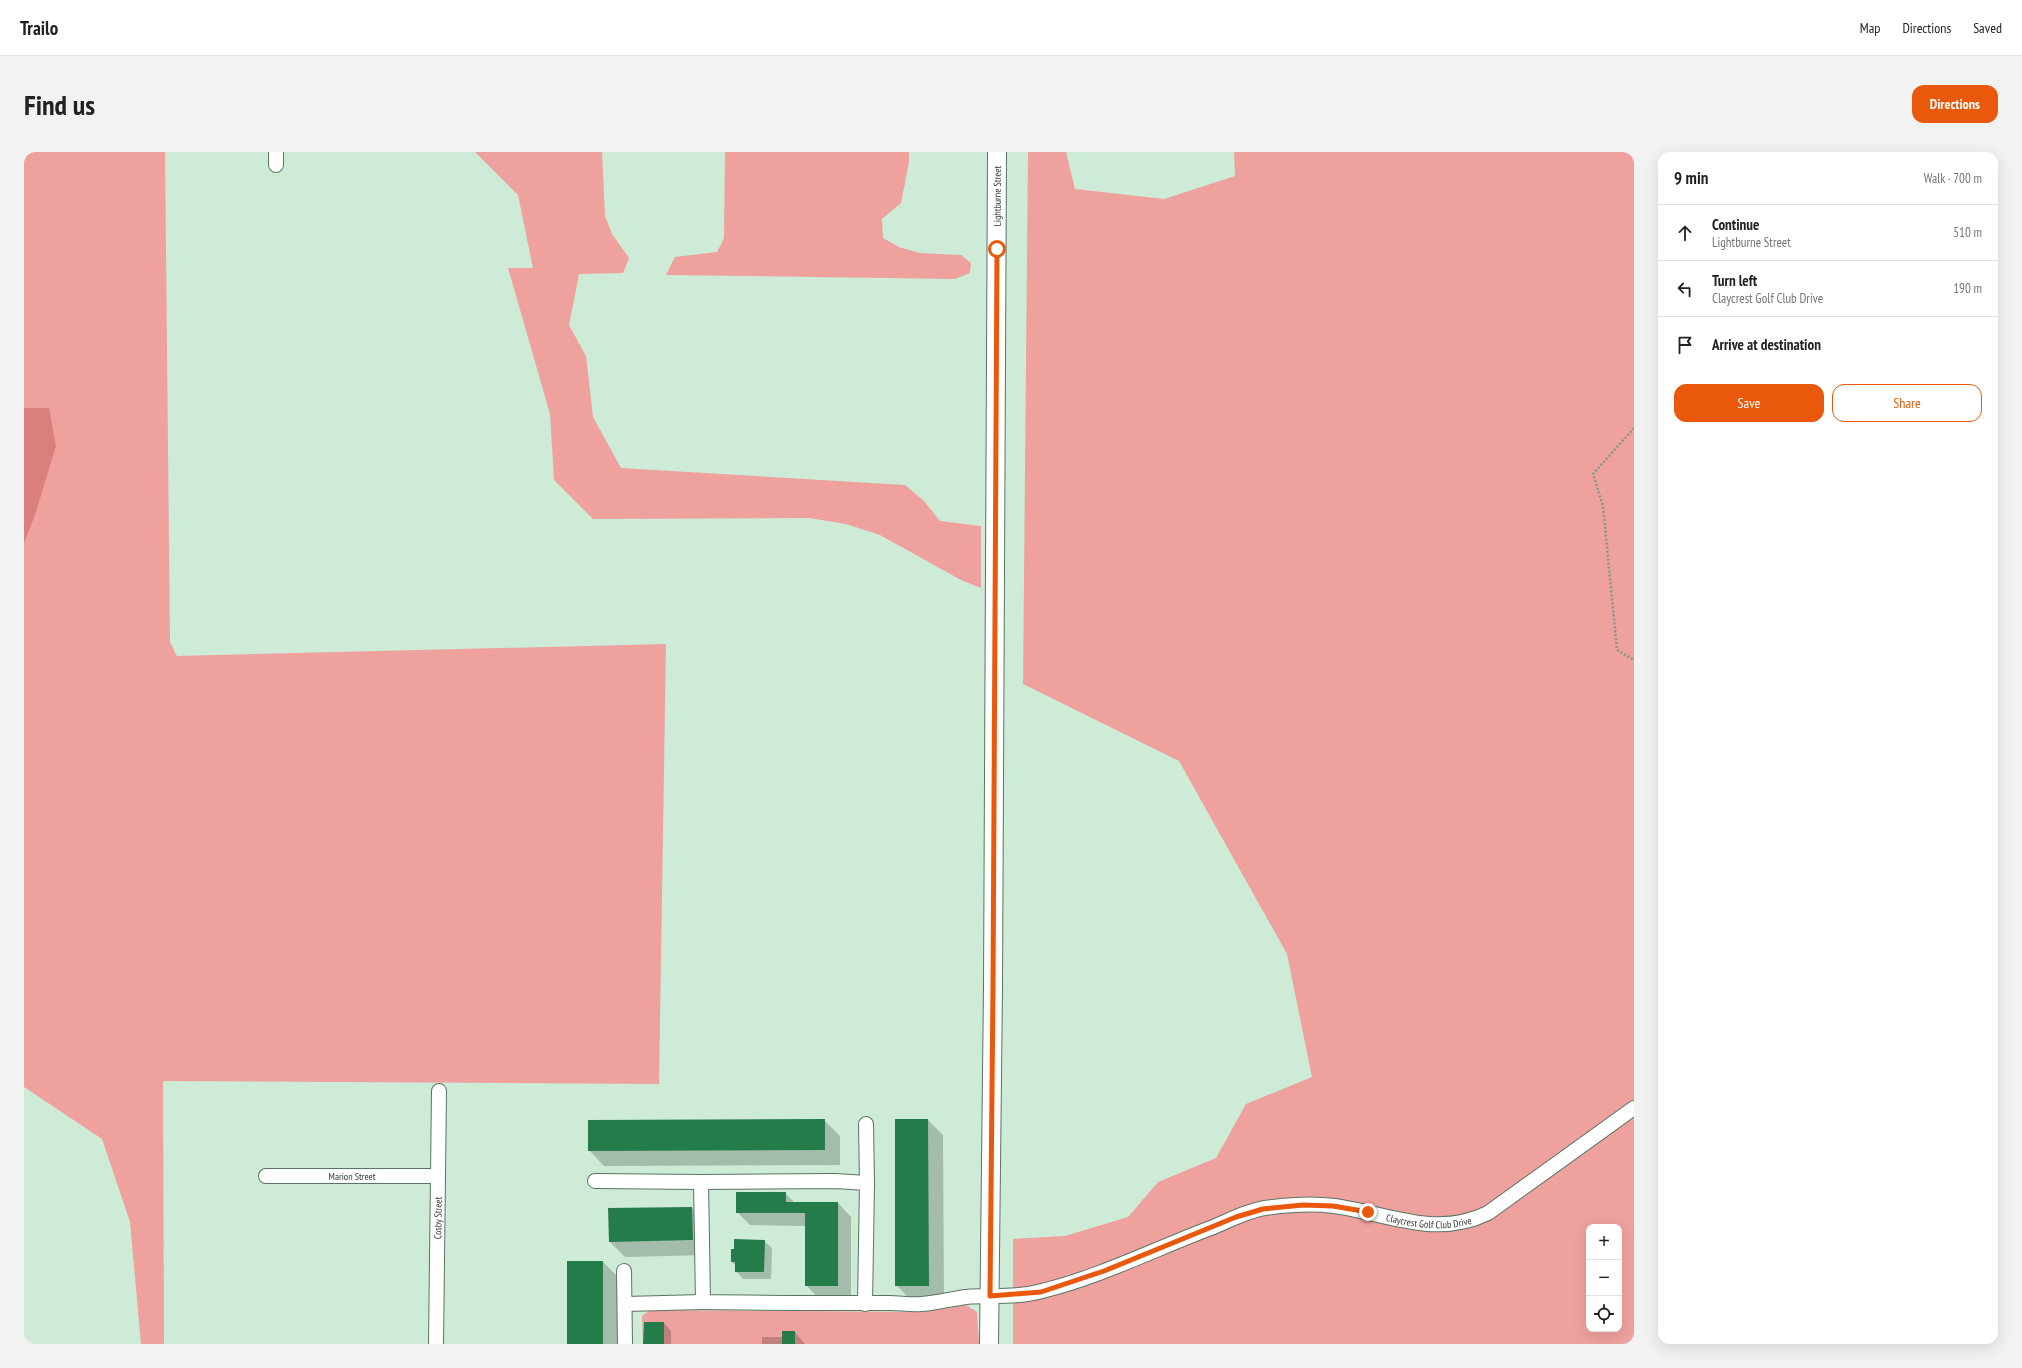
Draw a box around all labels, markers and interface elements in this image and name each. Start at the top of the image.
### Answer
text: Trailo [20,16,58,40]
text: Map [1860,19,1880,37]
text: Directions [1902,19,1951,37]
text: Saved [1973,19,2002,37]
button: Directions [1912,85,1998,123]
text: Find us [24,86,95,123]
street label: Lightburne Street [990,165,1003,226]
text: 9 min [1674,167,1708,189]
text: Walk · 700 m [1924,170,1982,187]
text: Continue [1712,215,1759,234]
icon: ahead [1674,222,1696,244]
text: 510 m [1953,224,1982,241]
text: Lightburne Street [1712,234,1791,251]
route start [988,240,1006,258]
text: Turn left [1712,271,1757,290]
icon: left [1674,278,1696,300]
text: 190 m [1953,280,1982,297]
text: Claycrest Golf Club Drive [1712,290,1823,307]
icon: arrive [1674,334,1696,356]
text: Arrive at destination [1712,335,1821,354]
button: Save [1674,384,1824,422]
button: Share [1832,384,1982,422]
street label: Marion Street [329,1170,376,1183]
street label: Cosby Street [431,1196,444,1239]
route end [1359,1203,1377,1221]
street label: Claycrest Golf Club Drive [1385,1211,1473,1231]
map controls [1586,1224,1622,1332]
button: + [1586,1224,1622,1260]
button: − [1586,1260,1622,1296]
button: locate [1586,1296,1622,1332]

